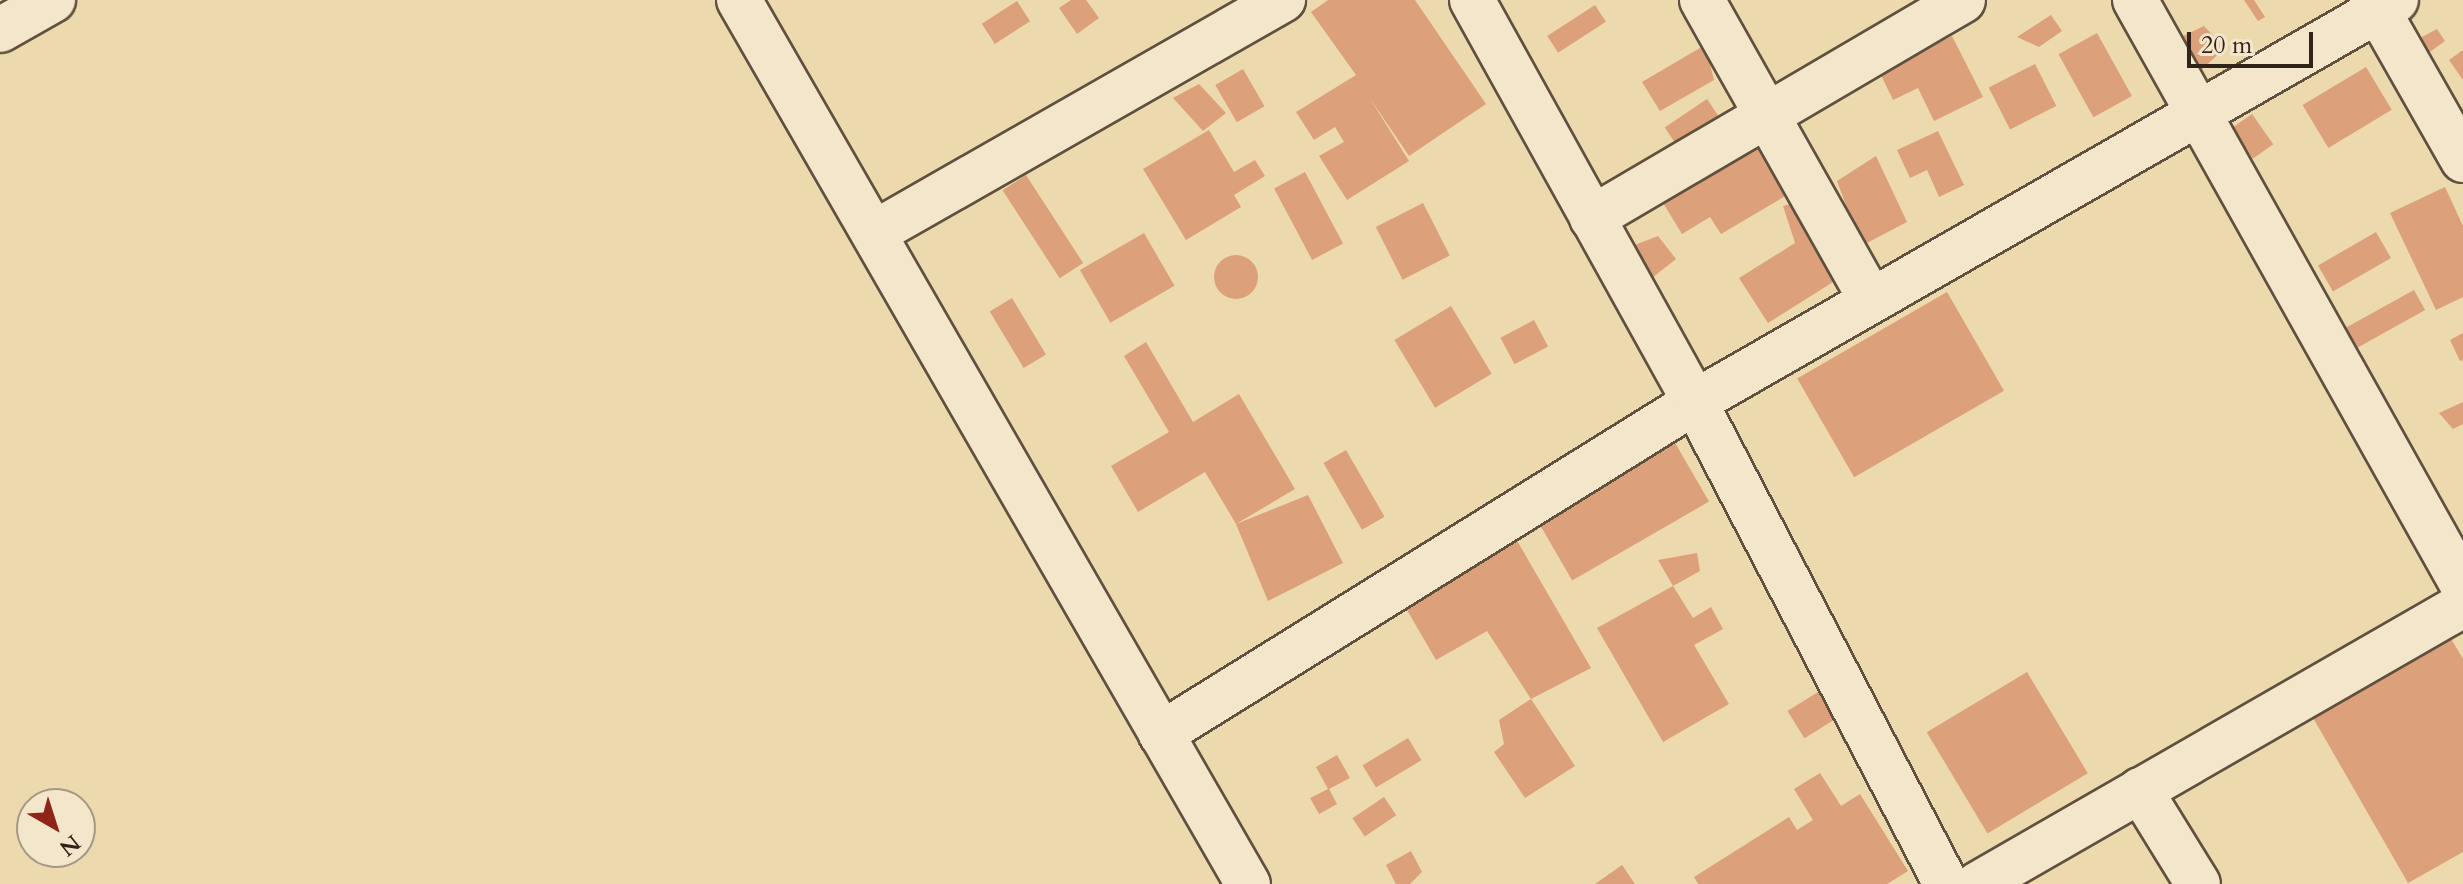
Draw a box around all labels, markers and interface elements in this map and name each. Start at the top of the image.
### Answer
scale bar [2191,16,2317,66]
text: 20 m [2201,29,2252,62]
north arrow [16,788,96,868]
text: N [53,827,87,863]

